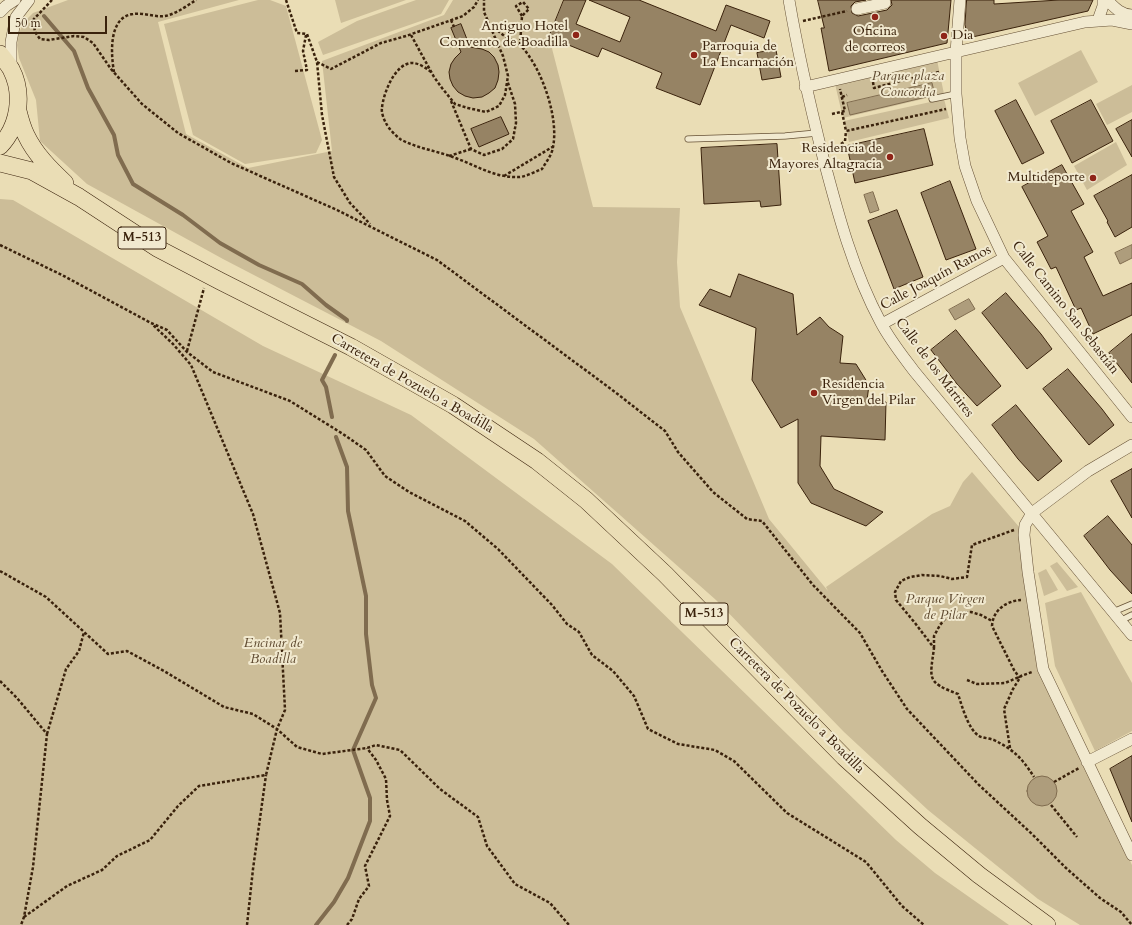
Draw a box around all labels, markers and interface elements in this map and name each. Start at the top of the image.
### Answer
scale bar [10,8,109,34]
marker: Oficina de correos [870,12,880,22]
text: 50 m [15,15,41,31]
place label: Antiguo Hotel Convento de Boadilla [439,19,568,52]
place label: Oficina de correos [845,24,905,56]
place label: Dia [952,28,973,44]
marker: Antiguo Hotel Convento de Boadilla [571,30,581,40]
marker: Dia [939,31,949,41]
place label: Parroquia de La Encarnación [702,39,794,72]
marker: Parroquia de La Encarnación [689,50,699,60]
park label: Parque plaza Concordia [872,69,944,102]
place label: Residencia de Mayores Altagracia [769,141,882,174]
marker: Residencia de Mayores Altagracia [885,152,895,162]
place label: Multideporte [1007,170,1085,186]
marker: Multideporte [1088,173,1098,183]
road number: M-513 [118,227,166,249]
street label: Calle Camino San Sebastián [1008,238,1122,378]
street label: Calle Joaquín Ramos [878,242,994,314]
street label: Calle de los Mártires [891,315,977,421]
street label: Carretera de Pozuelo a Boadilla [328,330,496,438]
place label: Residencia Virgen del Pilar [822,377,915,410]
marker: Residencia Virgen del Pilar [809,388,819,398]
park label: Parque Virgen de Pilar [906,592,984,624]
road number: M-513 [680,603,728,625]
street label: Carretera de Pozuelo a Boadilla [725,635,867,777]
park label: Encinar de Boadilla [244,636,302,668]

